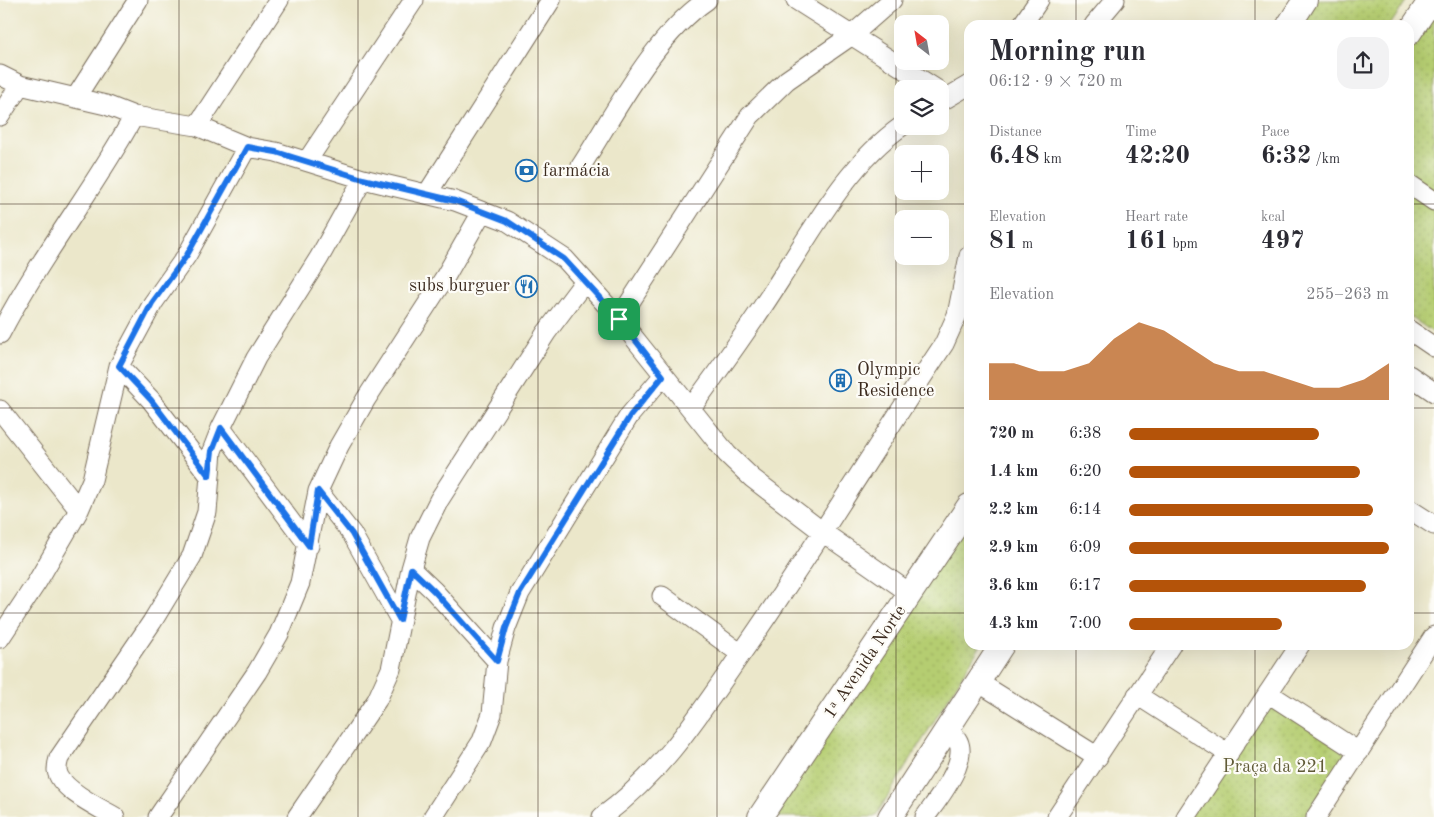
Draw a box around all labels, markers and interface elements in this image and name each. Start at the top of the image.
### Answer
north arrow [894,15,949,70]
map controls [894,15,949,265]
button: share [1337,37,1389,89]
text: Morning run [989,39,1146,67]
text: 06:12 · 9 × 720 m [989,74,1122,90]
button: layers [894,80,949,135]
text: Distance [989,125,1042,139]
text: Time [1125,125,1156,139]
text: Pace [1261,125,1289,139]
text: 6.48 [989,144,1040,169]
text: 42:20 [1125,144,1190,169]
text: 6:32 [1261,144,1312,169]
button: + [894,145,949,200]
text: km [1040,152,1062,166]
text: /km [1312,152,1340,166]
bank icon: farmácia [515,159,539,183]
place label: farmácia [543,162,610,180]
button: − [894,210,949,265]
text: Elevation [989,210,1046,224]
text: Heart rate [1125,210,1188,224]
text: kcal [1261,210,1285,224]
text: 81 [989,229,1018,254]
text: 161 [1125,229,1169,254]
text: 497 [1261,229,1305,254]
text: m [1018,237,1033,251]
text: bpm [1169,237,1198,251]
restaurant icon: subs burguer [514,274,538,298]
place label: subs burguer [409,277,511,295]
text: Elevation [989,287,1054,303]
text: 255–263 m [1306,287,1389,303]
pin [598,298,640,340]
icon: arrive [605,305,633,333]
place label: Olympic Residence [857,361,934,400]
building icon: Olympic Residence [829,368,853,392]
text: 720 m [989,426,1034,442]
text: 6:38 [1069,426,1101,442]
text: 1.4 km [989,464,1038,480]
text: 6:20 [1069,464,1101,480]
text: 2.2 km [989,502,1038,518]
text: 6:14 [1069,502,1101,518]
text: 2.9 km [989,540,1038,556]
text: 6:09 [1069,540,1101,556]
text: 3.6 km [989,578,1038,594]
text: 6:17 [1069,578,1101,594]
street label: 1ᵃ Avenida Norte [820,602,910,722]
text: 4.3 km [989,616,1038,632]
text: 7:00 [1069,616,1101,632]
park label: Praça da 221 [1223,758,1327,776]

